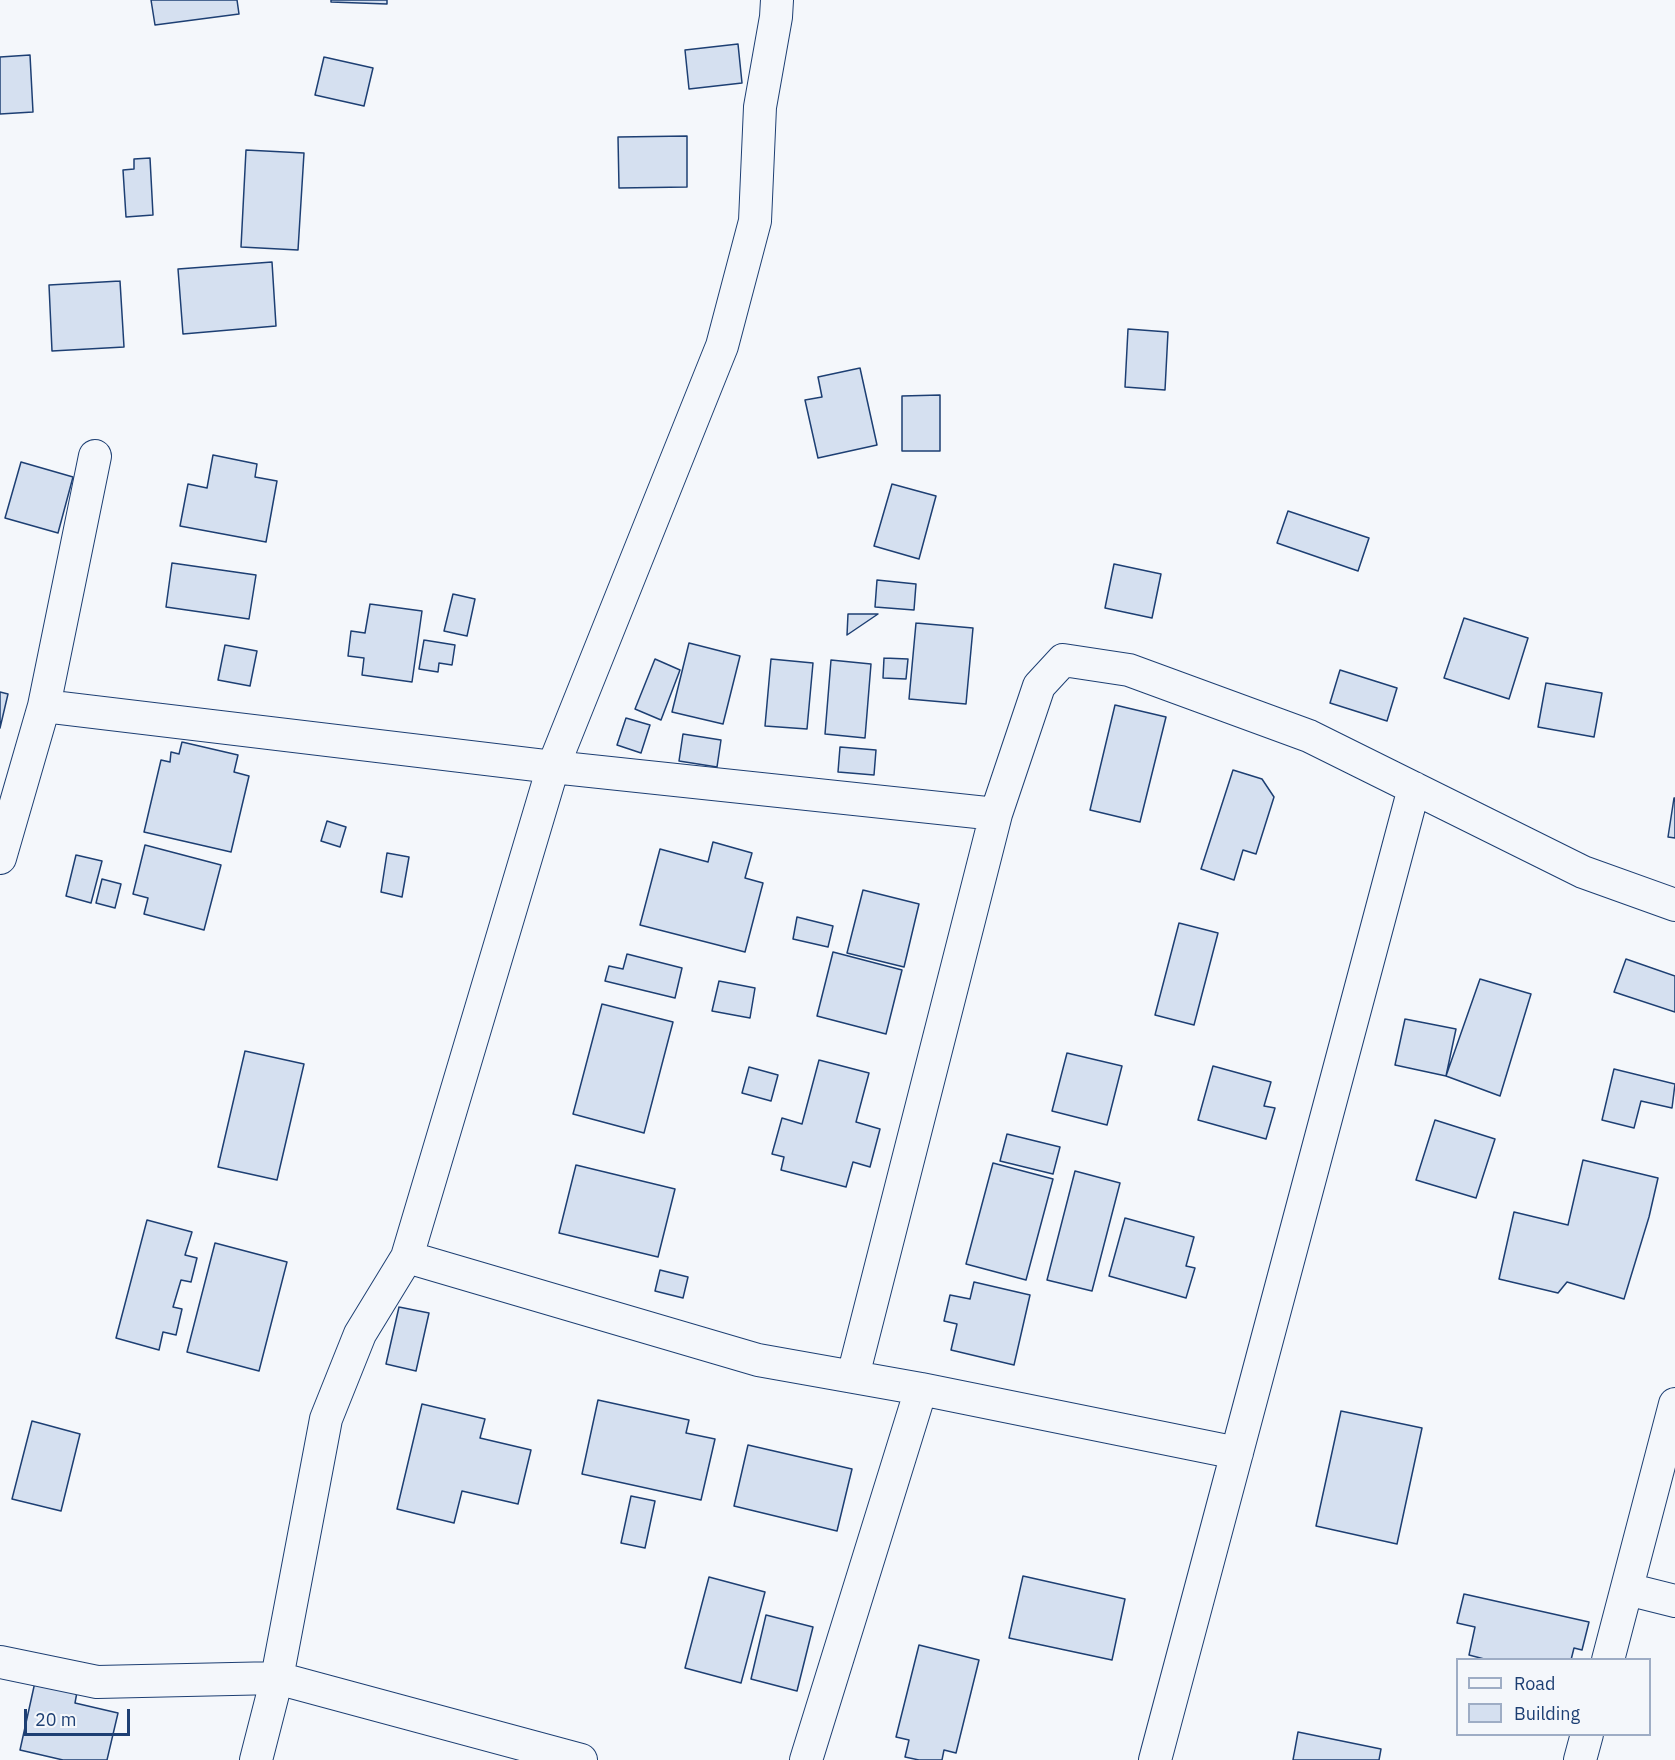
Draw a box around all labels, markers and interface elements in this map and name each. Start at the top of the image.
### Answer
legend [1456,1658,1651,1736]
text: Road [1514,1672,1555,1695]
scale bar [27,1697,134,1735]
text: Building [1514,1702,1580,1725]
text: 20 m [35,1708,77,1731]

